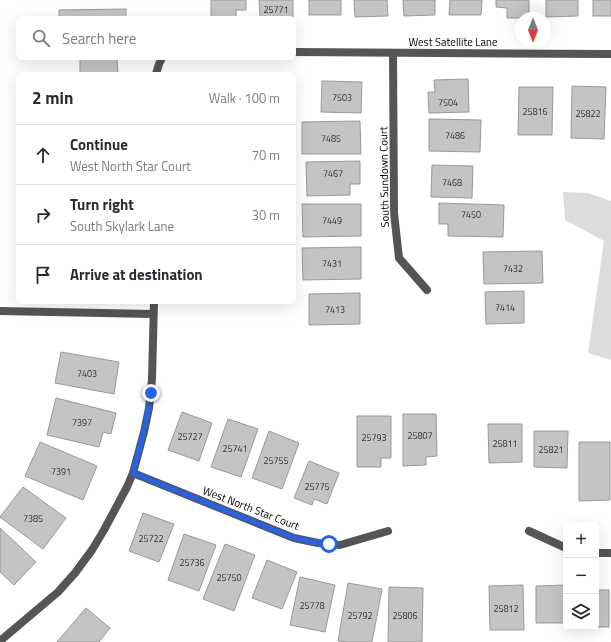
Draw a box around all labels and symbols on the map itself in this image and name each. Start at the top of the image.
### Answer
house number: 25771 [263,3,289,16]
north arrow [515,12,551,48]
street label: West Satellite Lane [409,34,498,50]
house number: 7503 [332,91,352,104]
house number: 7504 [438,96,458,109]
house number: 25816 [522,105,548,118]
house number: 25822 [575,107,601,120]
street label: South Sundown Court [375,126,393,228]
house number: 7486 [445,129,465,142]
house number: 7485 [321,132,341,145]
house number: 7467 [323,167,343,180]
house number: 7468 [442,176,462,189]
house number: 7450 [461,208,481,221]
house number: 7449 [322,214,342,227]
house number: 7431 [322,257,342,270]
house number: 7432 [503,262,523,275]
house number: 7414 [495,301,515,314]
house number: 7413 [325,303,345,316]
house number: 7403 [77,367,97,380]
route end [142,384,160,402]
house number: 7397 [72,416,92,429]
house number: 25807 [407,429,433,442]
house number: 25727 [177,430,203,443]
house number: 25793 [361,431,387,444]
house number: 25811 [492,437,518,450]
house number: 25741 [222,442,248,455]
house number: 25821 [538,443,564,456]
house number: 25755 [263,454,289,467]
house number: 7391 [51,465,71,478]
house number: 25775 [304,480,330,493]
street label: West North Star Court [200,482,302,534]
house number: 7385 [23,512,43,525]
house number: 25722 [138,532,164,545]
route start [320,535,338,553]
house number: 25736 [179,556,205,569]
house number: 25750 [216,571,242,584]
house number: 25778 [299,599,325,612]
house number: 25812 [493,602,519,615]
house number: 25792 [347,609,373,622]
house number: 25806 [392,609,418,622]

